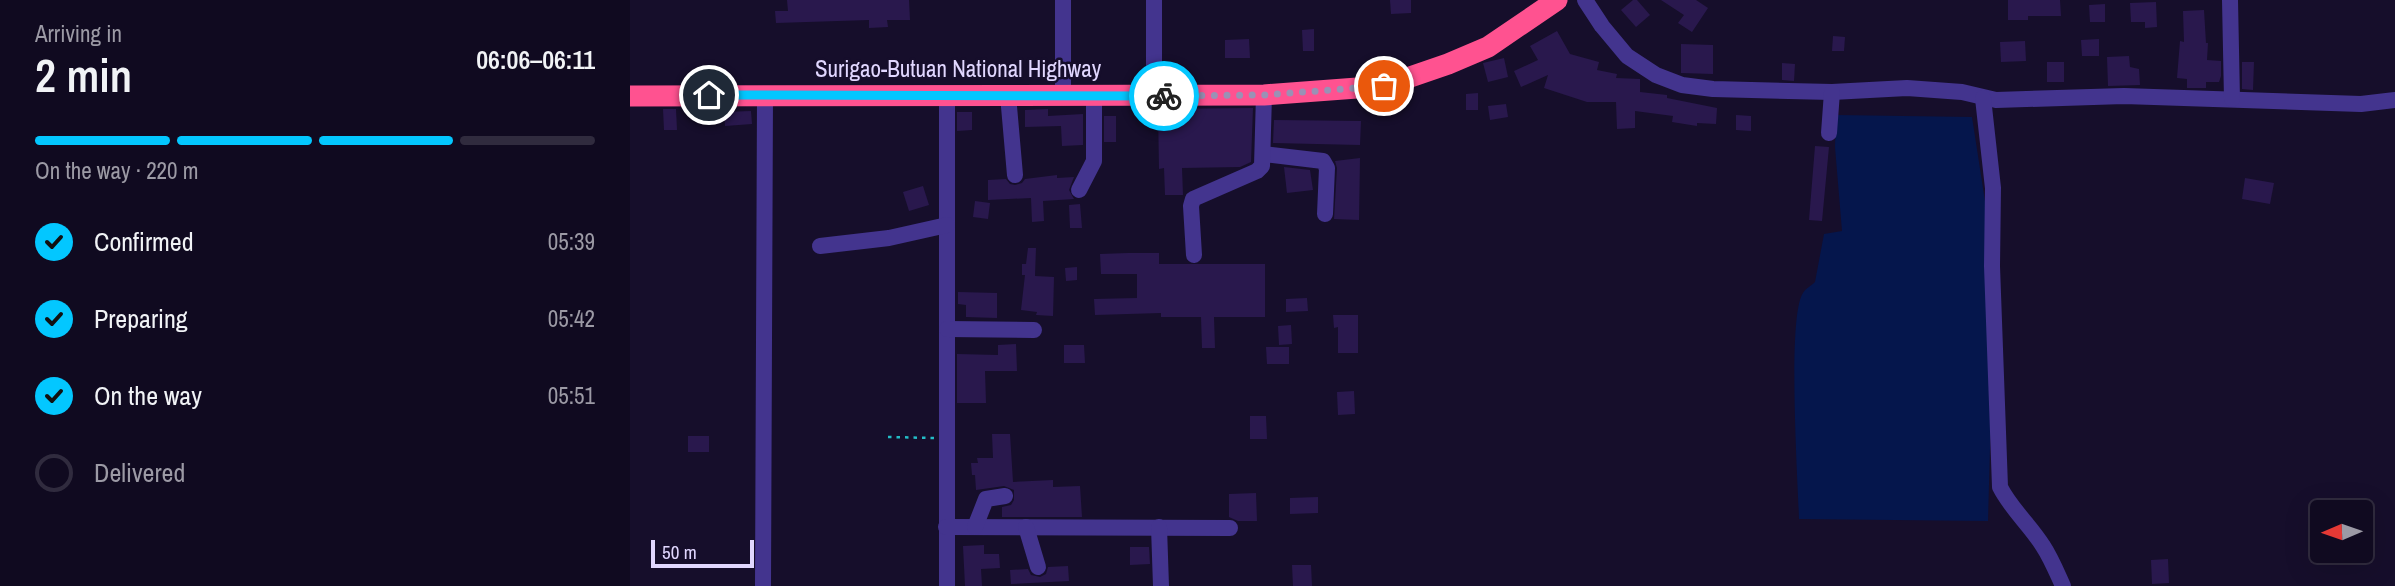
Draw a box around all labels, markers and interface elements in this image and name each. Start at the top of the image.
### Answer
text: Arriving in [35,18,122,49]
text: 06:06–06:11 [476,42,595,77]
text: 2 min [35,44,132,106]
street label: Surigao-Butuan National Highway [815,53,1102,84]
pin [1354,56,1414,116]
courier [1129,61,1199,131]
pin [679,65,739,125]
icon: bag [1365,67,1403,105]
icon: home [690,76,728,114]
icon: bike [1145,77,1183,115]
text: On the way · 220 m [35,155,199,186]
icon: check [35,223,73,261]
text: Confirmed [94,224,194,259]
text: 05:39 [548,226,595,257]
icon: check [35,300,73,338]
text: Preparing [94,301,188,336]
text: 05:42 [548,303,595,334]
icon: check [35,377,73,415]
text: On the way [94,378,202,413]
text: 05:51 [548,380,595,411]
text: Delivered [94,455,185,490]
north arrow [2310,500,2373,564]
map controls [2310,500,2373,563]
scale bar [651,537,754,569]
text: 50 m [662,539,697,565]

